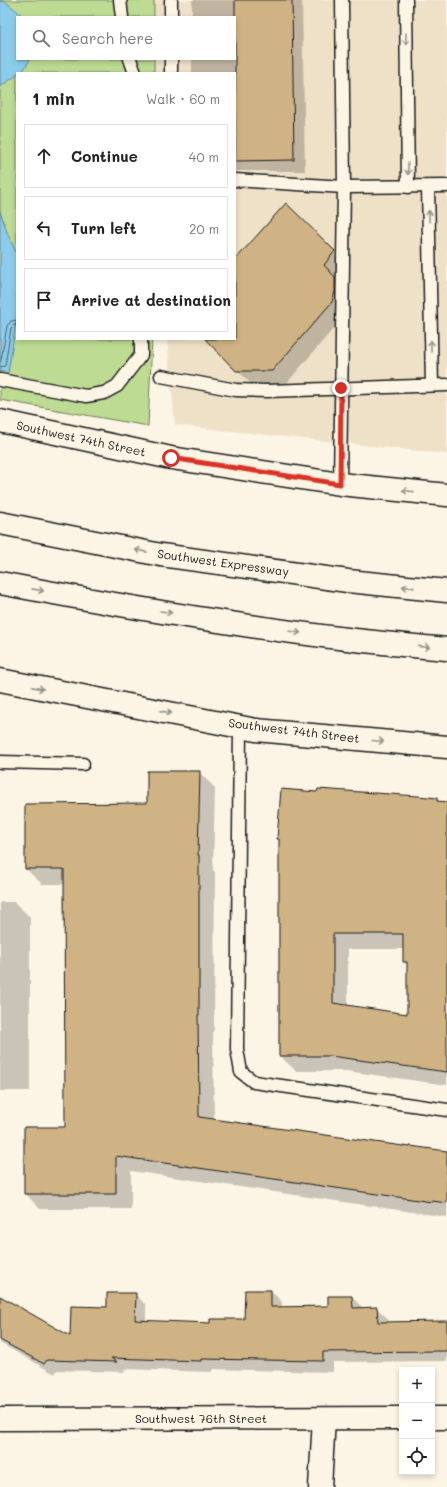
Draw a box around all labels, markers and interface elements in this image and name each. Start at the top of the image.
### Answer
search box [16,16,236,60]
icon: search [30,27,52,49]
text: Search here [62,28,153,48]
one-way arrow [402,32,410,45]
text: 1 min [32,87,75,109]
text: Walk · 60 m [146,90,220,107]
icon: ahead [33,145,55,167]
text: Continue [71,146,138,166]
text: 40 m [189,148,219,165]
one-way arrow [404,162,412,175]
one-way arrow [425,210,433,223]
icon: left [33,217,55,239]
text: Turn left [71,218,136,238]
text: 20 m [189,220,219,237]
icon: arrive [33,289,55,311]
text: Arrive at destination [71,290,231,310]
one-way arrow [427,340,435,353]
route end [332,379,350,397]
street label: Southwest 74th Street [15,416,147,460]
route start [162,449,180,467]
one-way arrow [402,487,415,495]
street label: Southwest Expressway [156,545,290,579]
one-way arrow [135,546,148,554]
one-way arrow [402,584,415,591]
one-way arrow [31,586,44,594]
one-way arrow [159,609,172,617]
one-way arrow [288,628,301,636]
one-way arrow [417,643,430,651]
one-way arrow [31,684,44,692]
one-way arrow [159,709,172,717]
street label: Southwest 74th Street [228,714,361,746]
one-way arrow [371,737,384,744]
map controls [399,1367,435,1475]
button: + [399,1367,435,1403]
button: − [399,1403,435,1439]
street label: Southwest 76th Street [135,1410,267,1426]
button: locate [399,1439,435,1475]

